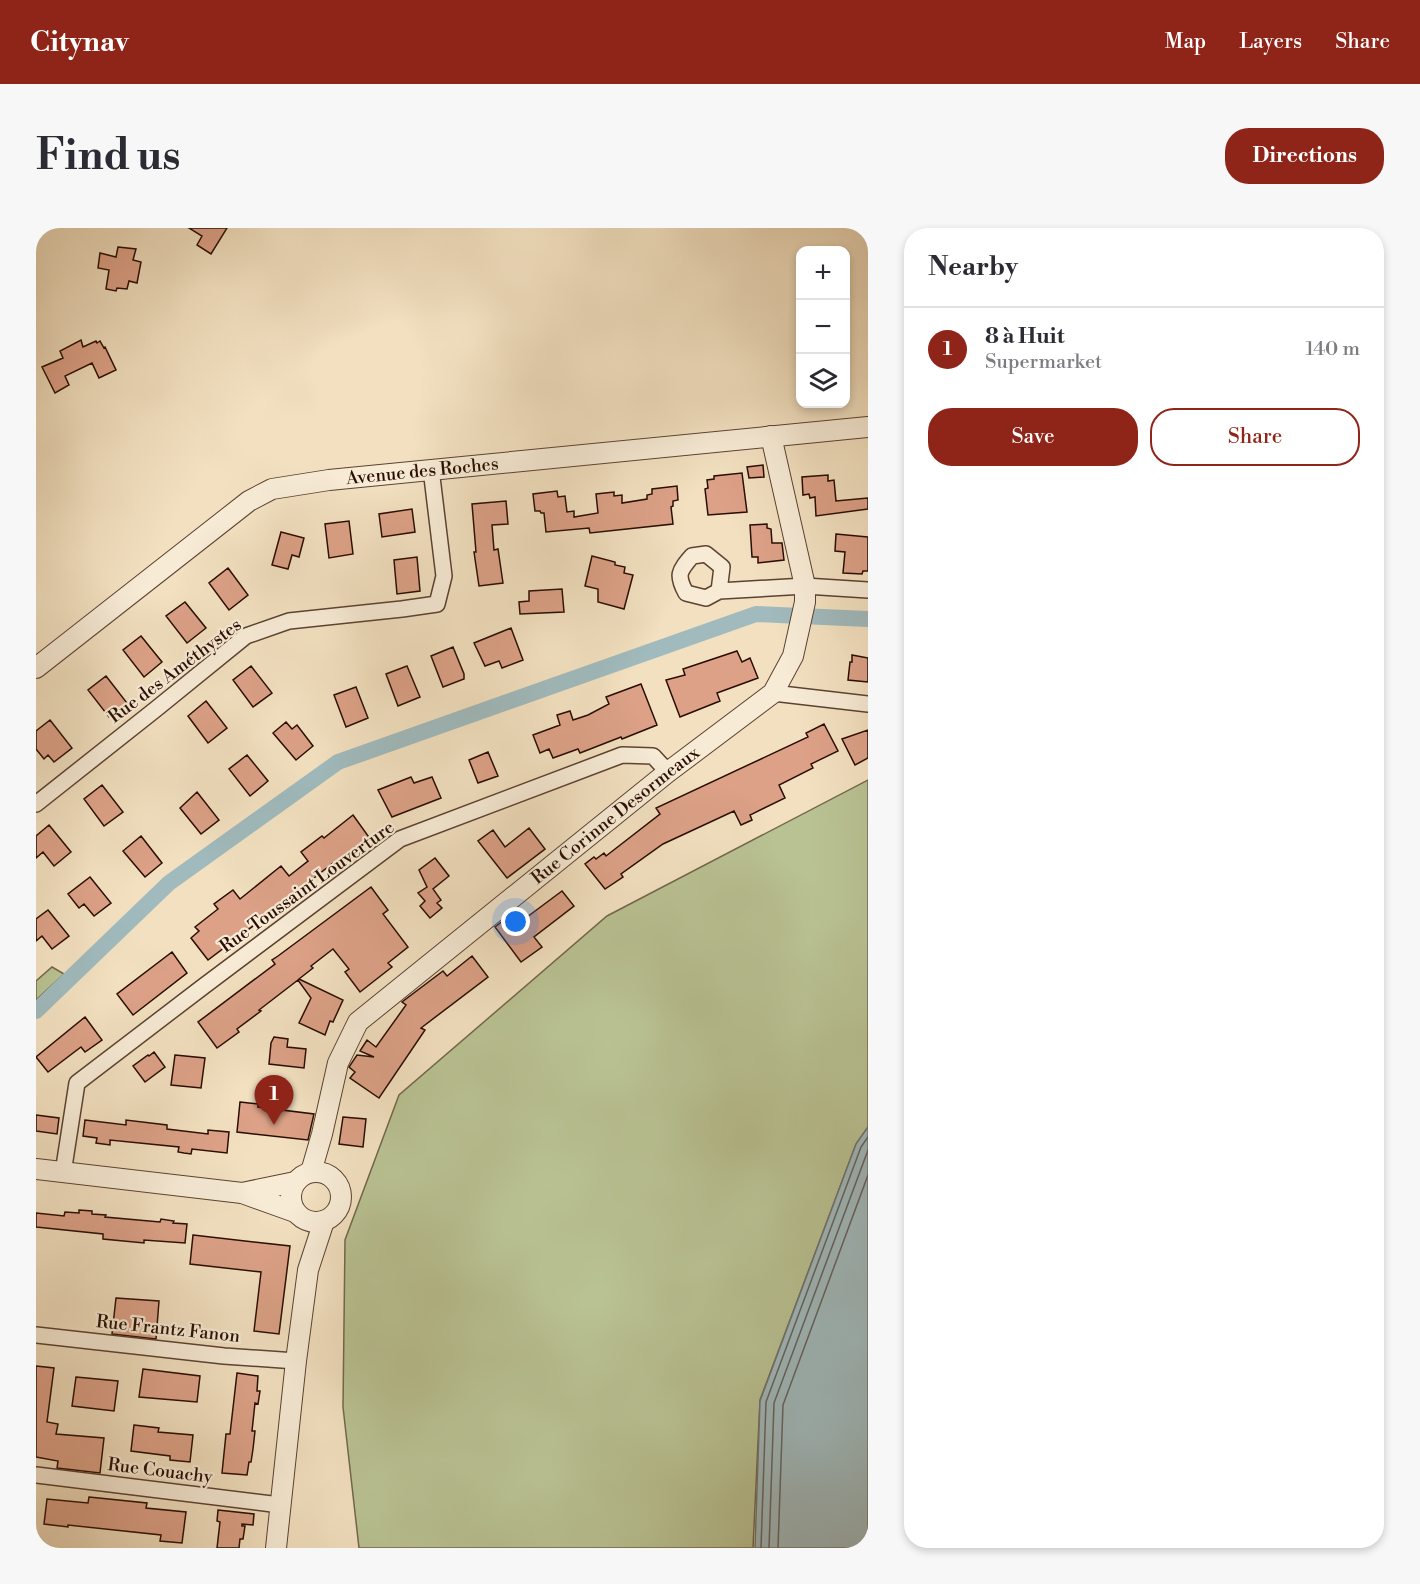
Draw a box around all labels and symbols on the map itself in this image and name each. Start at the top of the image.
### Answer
street label: Avenue des Roches [344,452,500,490]
street label: Rue des Améthystes [104,613,246,729]
street label: Rue Corinne Desormeaux [526,740,705,889]
street label: Rue Toussaint Louverture [215,816,399,958]
your location [501,907,530,936]
pin: 1 [254,1076,294,1125]
street label: Rue Frantz Fanon [95,1310,241,1348]
street label: Rue Couachy [106,1453,214,1489]

